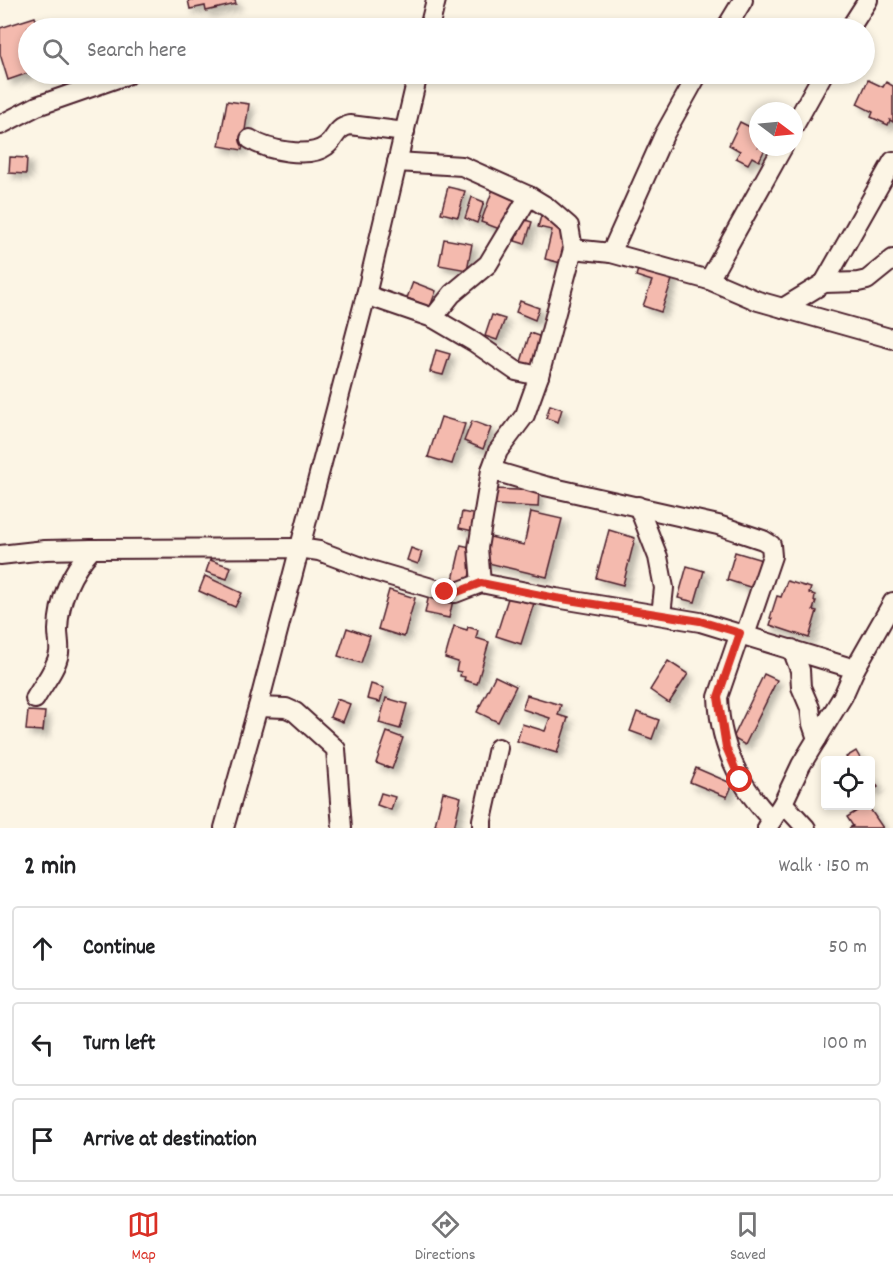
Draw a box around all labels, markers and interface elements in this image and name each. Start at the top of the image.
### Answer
search box [18,18,875,84]
icon: search [39,35,72,68]
text: Search here [87,36,186,67]
north arrow [749,102,803,156]
route end [431,578,457,604]
map controls [821,756,875,810]
button: locate [821,756,875,810]
route start [726,766,752,792]
text: 2 min [24,849,76,886]
text: Walk · 150 m [779,853,869,881]
icon: ahead [26,932,59,965]
text: Continue [83,933,155,964]
text: 50 m [829,934,867,962]
icon: left [26,1028,59,1061]
text: Turn left [83,1029,155,1060]
text: 100 m [823,1030,867,1058]
icon: arrive [26,1124,59,1157]
text: Arrive at destination [83,1125,257,1156]
tab: Map [127,1208,160,1267]
tab: Directions [415,1208,475,1267]
tab: Saved [730,1208,766,1267]

